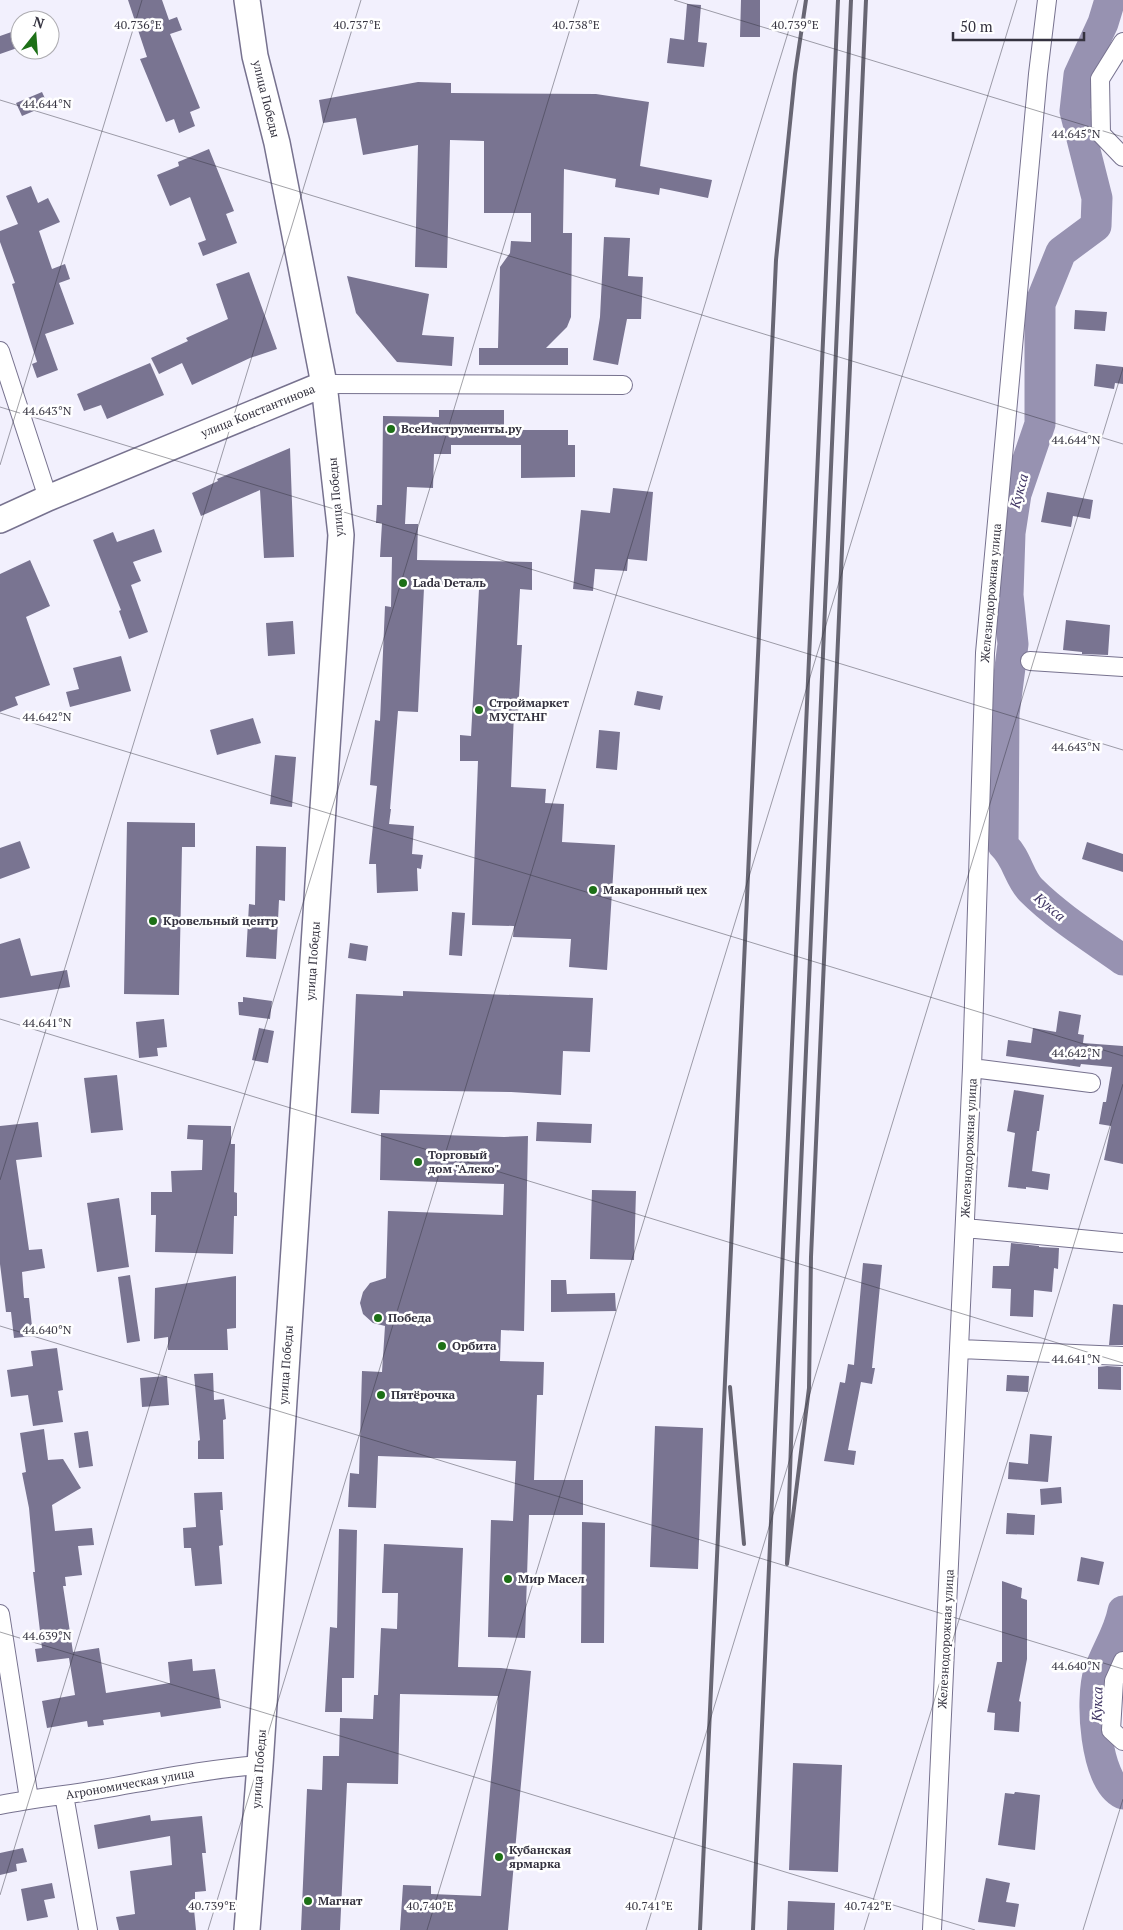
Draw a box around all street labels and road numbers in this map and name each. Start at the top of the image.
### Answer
street label: улица Победы [249,58,283,139]
street label: улица Константинова [198,381,317,441]
street label: улица Победы [325,457,347,538]
street label: Железнодорожная улица [977,523,1004,663]
street label: улица Победы [302,921,323,1002]
street label: Железнодорожная улица [957,1078,980,1218]
street label: улица Победы [275,1325,296,1406]
street label: Железнодорожная улица [934,1569,957,1709]
street label: улица Победы [248,1729,269,1810]
street label: Агрономическая улица [65,1765,195,1802]

